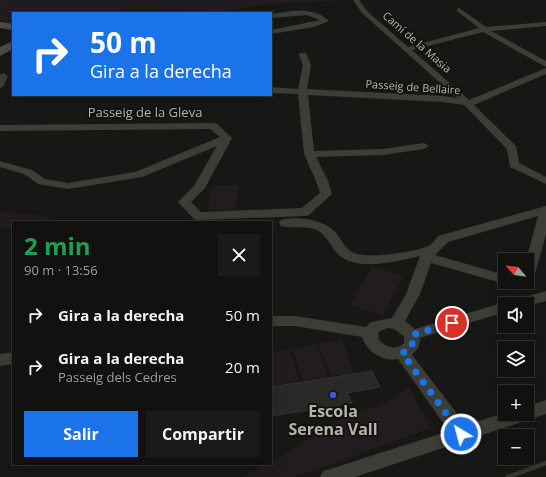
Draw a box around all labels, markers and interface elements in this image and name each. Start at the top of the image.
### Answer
street label: Camí de la Masia [380,8,455,76]
text: 50 m [90,23,157,61]
icon: right [24,28,76,80]
text: Gira a la derecha [90,59,232,83]
street label: Passeig de Bellaire [365,76,461,97]
street label: Passeig de la Gleva [88,103,202,121]
text: 2 min [24,229,91,262]
button: close [218,234,260,276]
north arrow [498,253,534,289]
map controls [498,253,534,465]
text: 90 m · 13:56 [24,261,98,279]
button: sound [498,297,534,333]
icon: right [24,304,46,326]
text: Gira a la derecha [58,305,184,325]
text: 50 m [225,305,260,325]
pin [435,306,469,340]
icon: arrive [441,312,463,334]
button: layers [498,341,534,377]
text: Gira a la derecha [58,348,184,368]
icon: right [24,356,46,378]
text: 20 m [225,357,260,377]
text: Passeig dels Cedres [58,368,177,386]
button: + [498,385,534,421]
marker: Escola Serena Vall [328,390,338,400]
place label: Escola Serena Vall [288,400,378,440]
button: Salir [24,411,138,457]
button: Compartir [146,411,260,457]
position arrow [440,413,482,455]
button: − [498,429,534,465]

